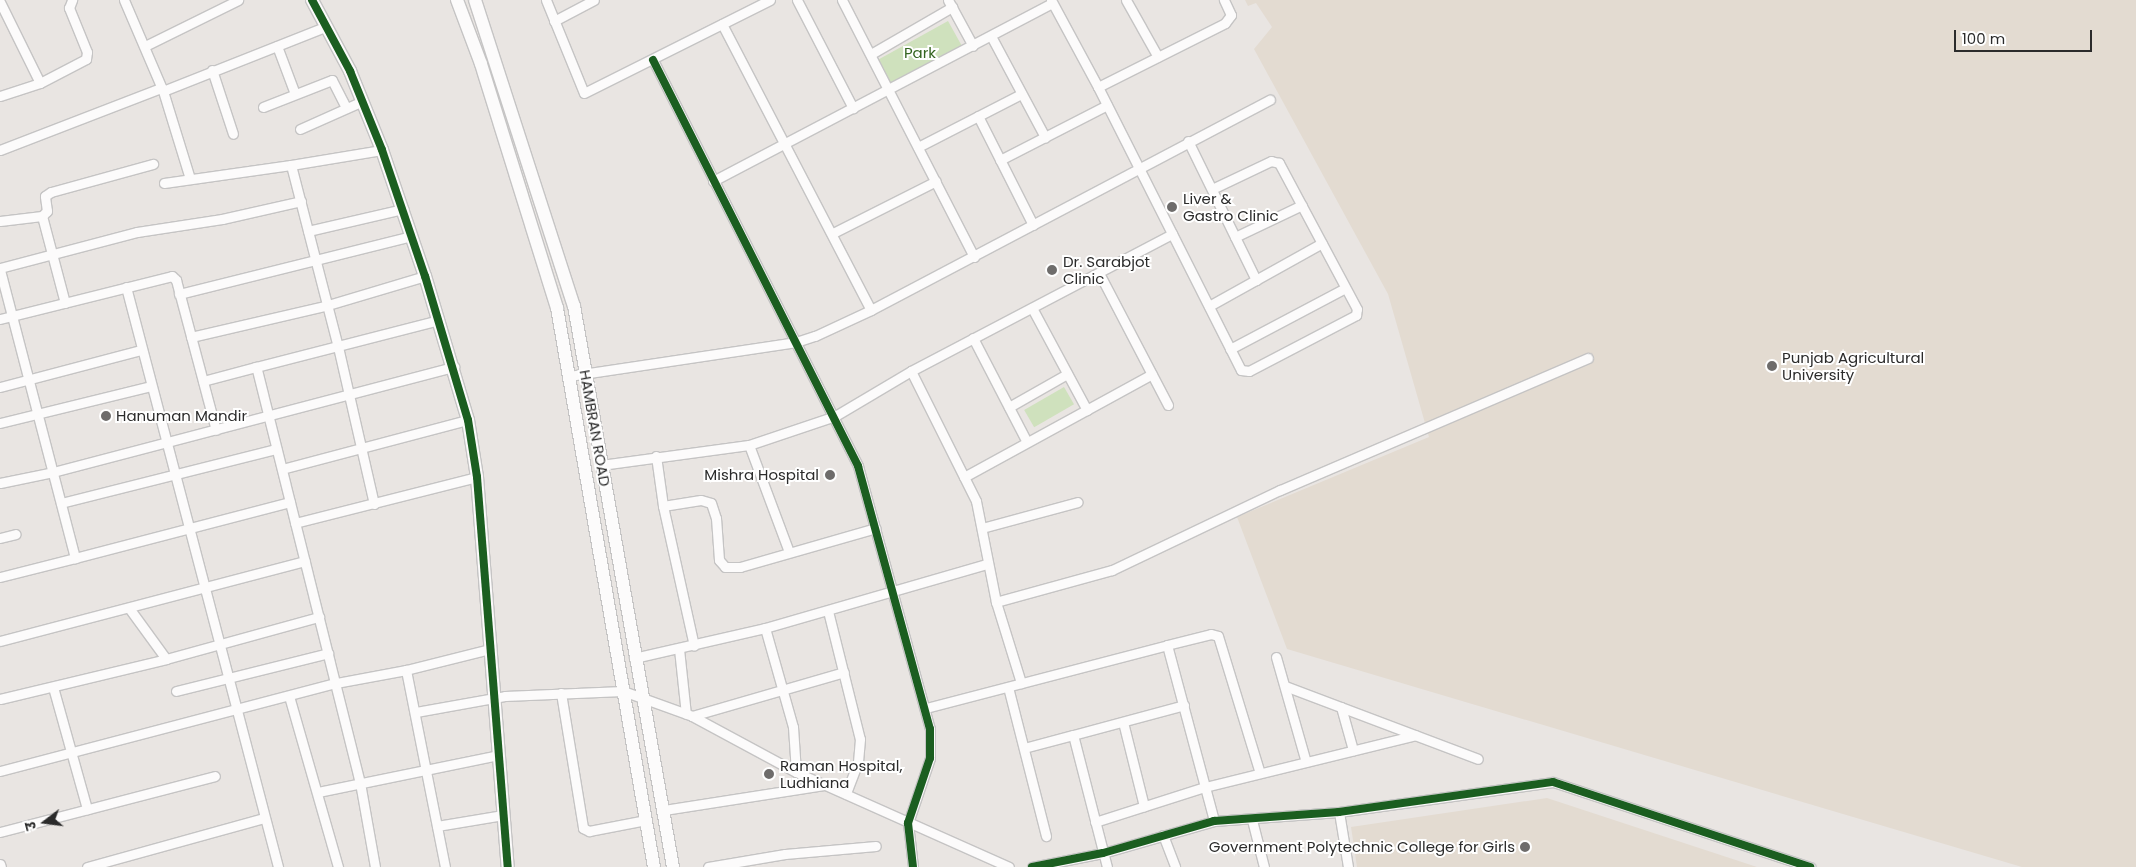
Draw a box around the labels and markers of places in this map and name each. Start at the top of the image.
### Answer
place label: Liver & Gastro Clinic [1183,189,1279,224]
marker: Liver & Gastro Clinic [1165,200,1179,214]
place label: Dr. Sarabjot Clinic [1063,252,1150,287]
marker: Dr. Sarabjot Clinic [1045,263,1059,277]
place label: Punjab Agricultural University [1782,348,1924,383]
marker: Punjab Agricultural University [1766,360,1778,372]
place label: Hanuman Mandir [116,407,247,425]
marker: Hanuman Mandir [100,410,112,422]
place label: Mishra Hospital [704,466,819,484]
marker: Mishra Hospital [823,468,837,482]
place label: Raman Hospital, Ludhiana [780,756,902,791]
marker: Raman Hospital, Ludhiana [762,767,776,781]
place label: Government Polytechnic College for Girls [1209,838,1515,856]
marker: Government Polytechnic College for Girls [1519,841,1531,853]

